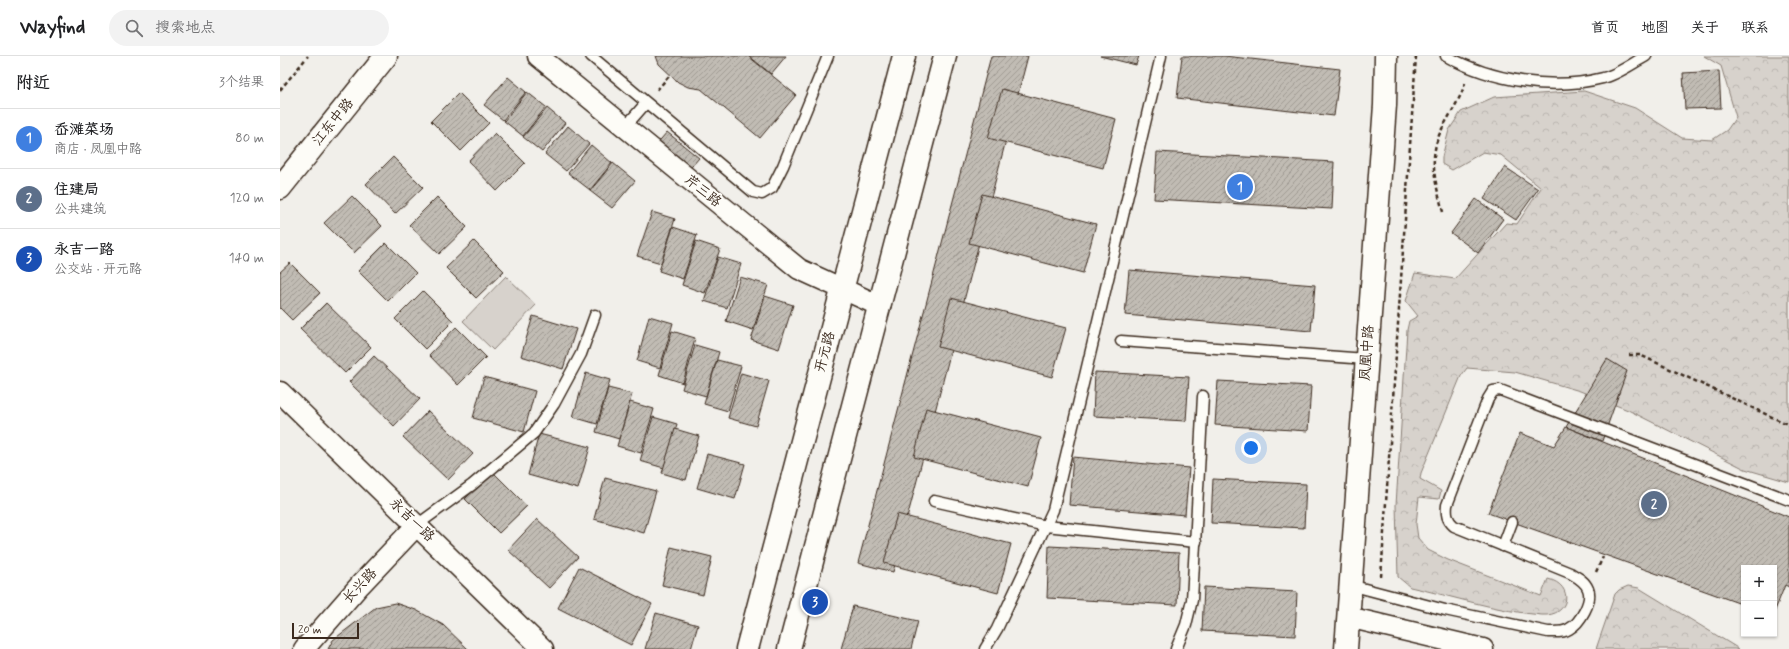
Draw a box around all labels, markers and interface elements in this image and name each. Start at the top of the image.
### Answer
search box [109,10,389,46]
text: Wayfind [20,15,85,40]
icon: search [123,17,145,39]
text: 搜索地点 [155,18,215,38]
text: 首页 [1591,19,1619,37]
text: 地图 [1641,19,1669,37]
text: 关于 [1691,19,1719,37]
text: 联系 [1741,19,1769,37]
text: 附近 [16,72,50,94]
text: 3个结果 [219,74,264,91]
street label: 江东中路 [308,95,358,149]
text: 岙滩菜场 [54,120,114,140]
text: 1 [26,130,32,147]
text: 80 m [235,130,264,147]
text: 商店 · 凤凰中路 [54,141,142,158]
street label: 芹三路 [681,171,725,211]
pin: 1 [1227,172,1253,202]
text: 住建局 [54,180,99,200]
text: 2 [26,190,32,207]
text: 120 m [230,190,264,207]
text: 公共建筑 [54,201,106,218]
text: 永吉一路 [54,240,114,260]
text: 3 [26,250,32,267]
text: 140 m [229,250,264,267]
text: 公交站 · 开元路 [54,261,142,278]
street label: 凤凰中路 [1356,324,1378,382]
street label: 开元路 [811,329,839,375]
your location [1241,438,1261,458]
pin: 2 [1641,489,1667,519]
street label: 永吉一路 [386,494,438,546]
street label: 长兴路 [339,565,381,607]
map controls [1741,565,1777,637]
button: + [1741,565,1777,601]
pin: 3 [802,587,828,617]
button: − [1741,601,1777,637]
scale bar [292,621,359,640]
text: 20 m [298,623,321,637]

